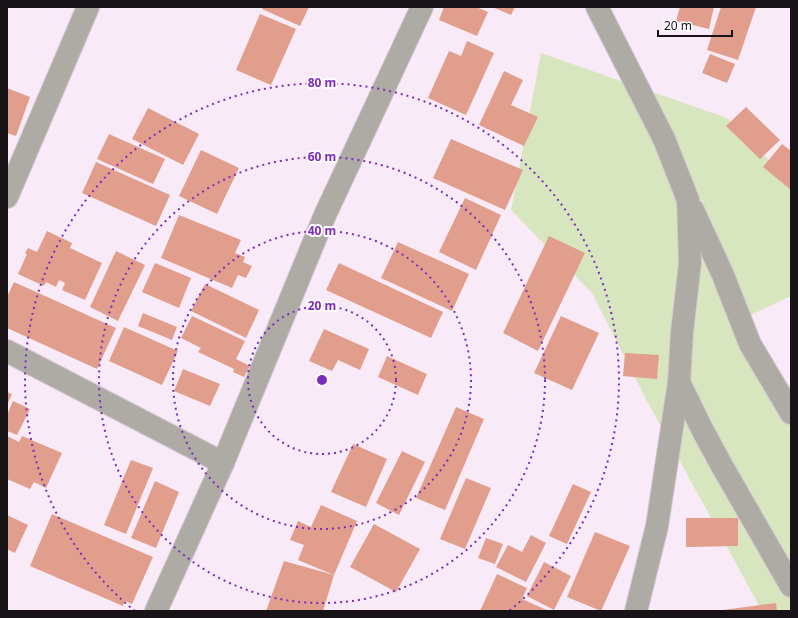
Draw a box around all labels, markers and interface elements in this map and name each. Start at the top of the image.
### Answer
scale bar [658,12,732,38]
text: 20 m [664,17,692,34]
text: 80 m [308,74,336,91]
text: 60 m [308,148,336,165]
text: 40 m [308,222,336,239]
text: 20 m [308,297,336,314]
centre of rings [315,373,329,387]

